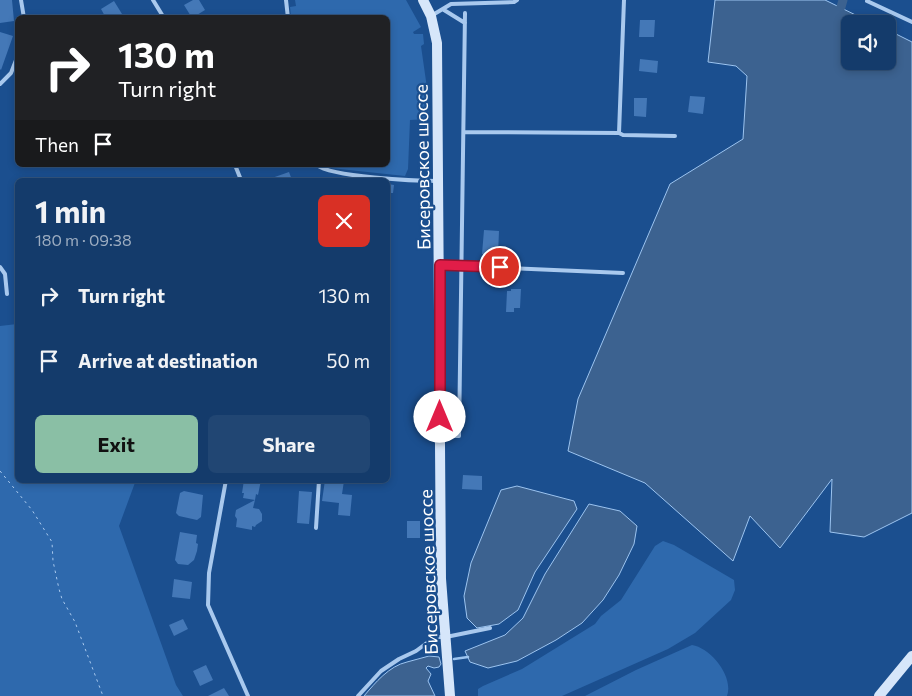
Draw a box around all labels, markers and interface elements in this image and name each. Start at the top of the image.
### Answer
map controls [841,15,896,70]
button: sound [841,15,896,70]
text: 130 m [118,32,215,75]
icon: right [35,35,100,100]
text: Turn right [118,75,216,102]
street label: Бисеровское шоссе [410,84,434,250]
icon: arrive [89,130,117,158]
text: Then [35,133,79,156]
text: 1 min [35,192,106,229]
button: close [318,195,370,247]
text: 180 m · 09:38 [35,230,132,249]
pin [479,246,521,288]
icon: arrive [486,253,514,281]
icon: right [35,282,63,310]
text: Turn right [78,284,165,307]
text: 130 m [318,284,370,307]
icon: arrive [35,347,63,375]
text: Arrive at destination [78,349,258,372]
text: 50 m [326,349,370,372]
position arrow [413,390,465,442]
button: Exit [35,415,198,473]
button: Share [208,415,370,473]
street label: Бисеровское шоссе [414,489,442,655]

